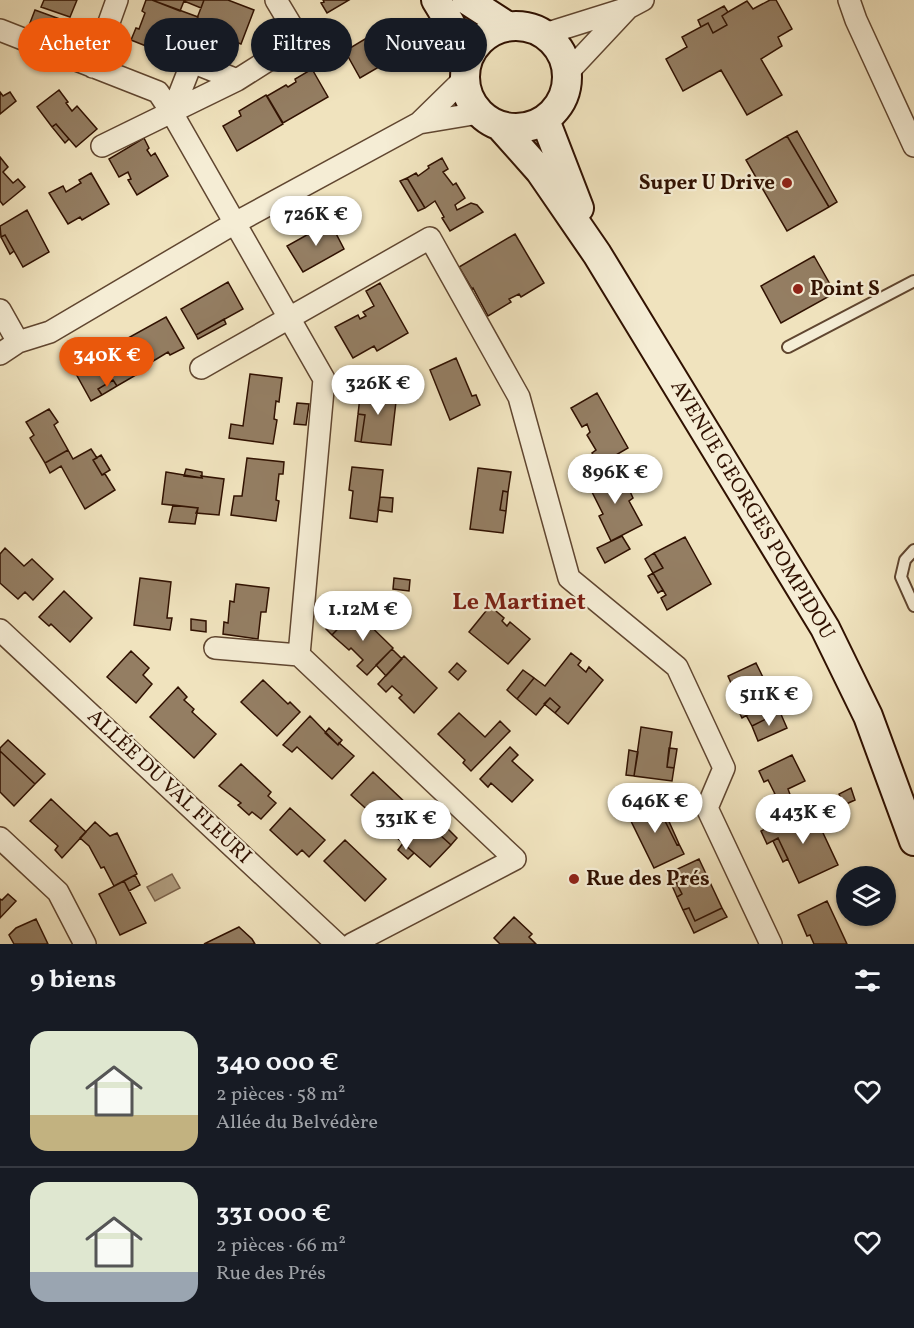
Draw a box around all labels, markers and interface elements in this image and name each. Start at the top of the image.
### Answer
chip: Acheter [18,18,132,72]
chip: Louer [144,18,239,72]
chip: Filtres [251,18,352,72]
chip: Nouveau [364,18,487,72]
place label: Super U Drive [639,169,775,198]
marker: Super U Drive [780,176,794,190]
pin: 726K € [267,196,365,247]
text: 726K € [284,201,348,229]
place label: Point S [810,275,880,304]
marker: Point S [791,282,805,296]
pin: 340K € [58,337,156,388]
text: 340K € [73,342,141,370]
pin: 326K € [329,365,427,416]
text: 326K € [346,370,410,398]
street label: AVENUE GEORGES POMPIDOU [663,375,841,645]
pin: 896K € [566,454,664,505]
text: 896K € [582,459,648,487]
district label: Le Martinet [452,586,586,620]
pin: 1.12M € [308,591,418,642]
text: 1.12M € [328,596,398,624]
pin: 511K € [720,676,818,727]
text: 511K € [740,681,798,709]
street label: ALLÉE DU VAL FLEURI [80,703,258,871]
pin: 646K € [606,783,704,834]
text: 646K € [622,788,688,816]
pin: 443K € [754,794,852,845]
text: 443K € [770,799,836,827]
pin: 331K € [357,800,455,851]
text: 331K € [375,805,437,833]
place label: Rue des Prés [586,865,710,894]
map controls [836,866,896,926]
button: layers [836,866,896,926]
marker: Rue des Prés [567,872,581,886]
text: 9 biens [30,962,116,998]
icon: filters [851,964,884,997]
text: 340 000 € [216,1045,339,1081]
icon: home [78,1055,150,1127]
icon: heart [851,1075,884,1108]
text: 2 pièces · 58 m² [216,1081,345,1109]
text: Allée du Belvédère [216,1109,378,1137]
text: 331 000 € [216,1196,331,1232]
icon: home [78,1206,150,1278]
icon: heart [851,1226,884,1259]
text: 2 pièces · 66 m² [216,1232,346,1260]
text: Rue des Prés [216,1260,326,1288]

